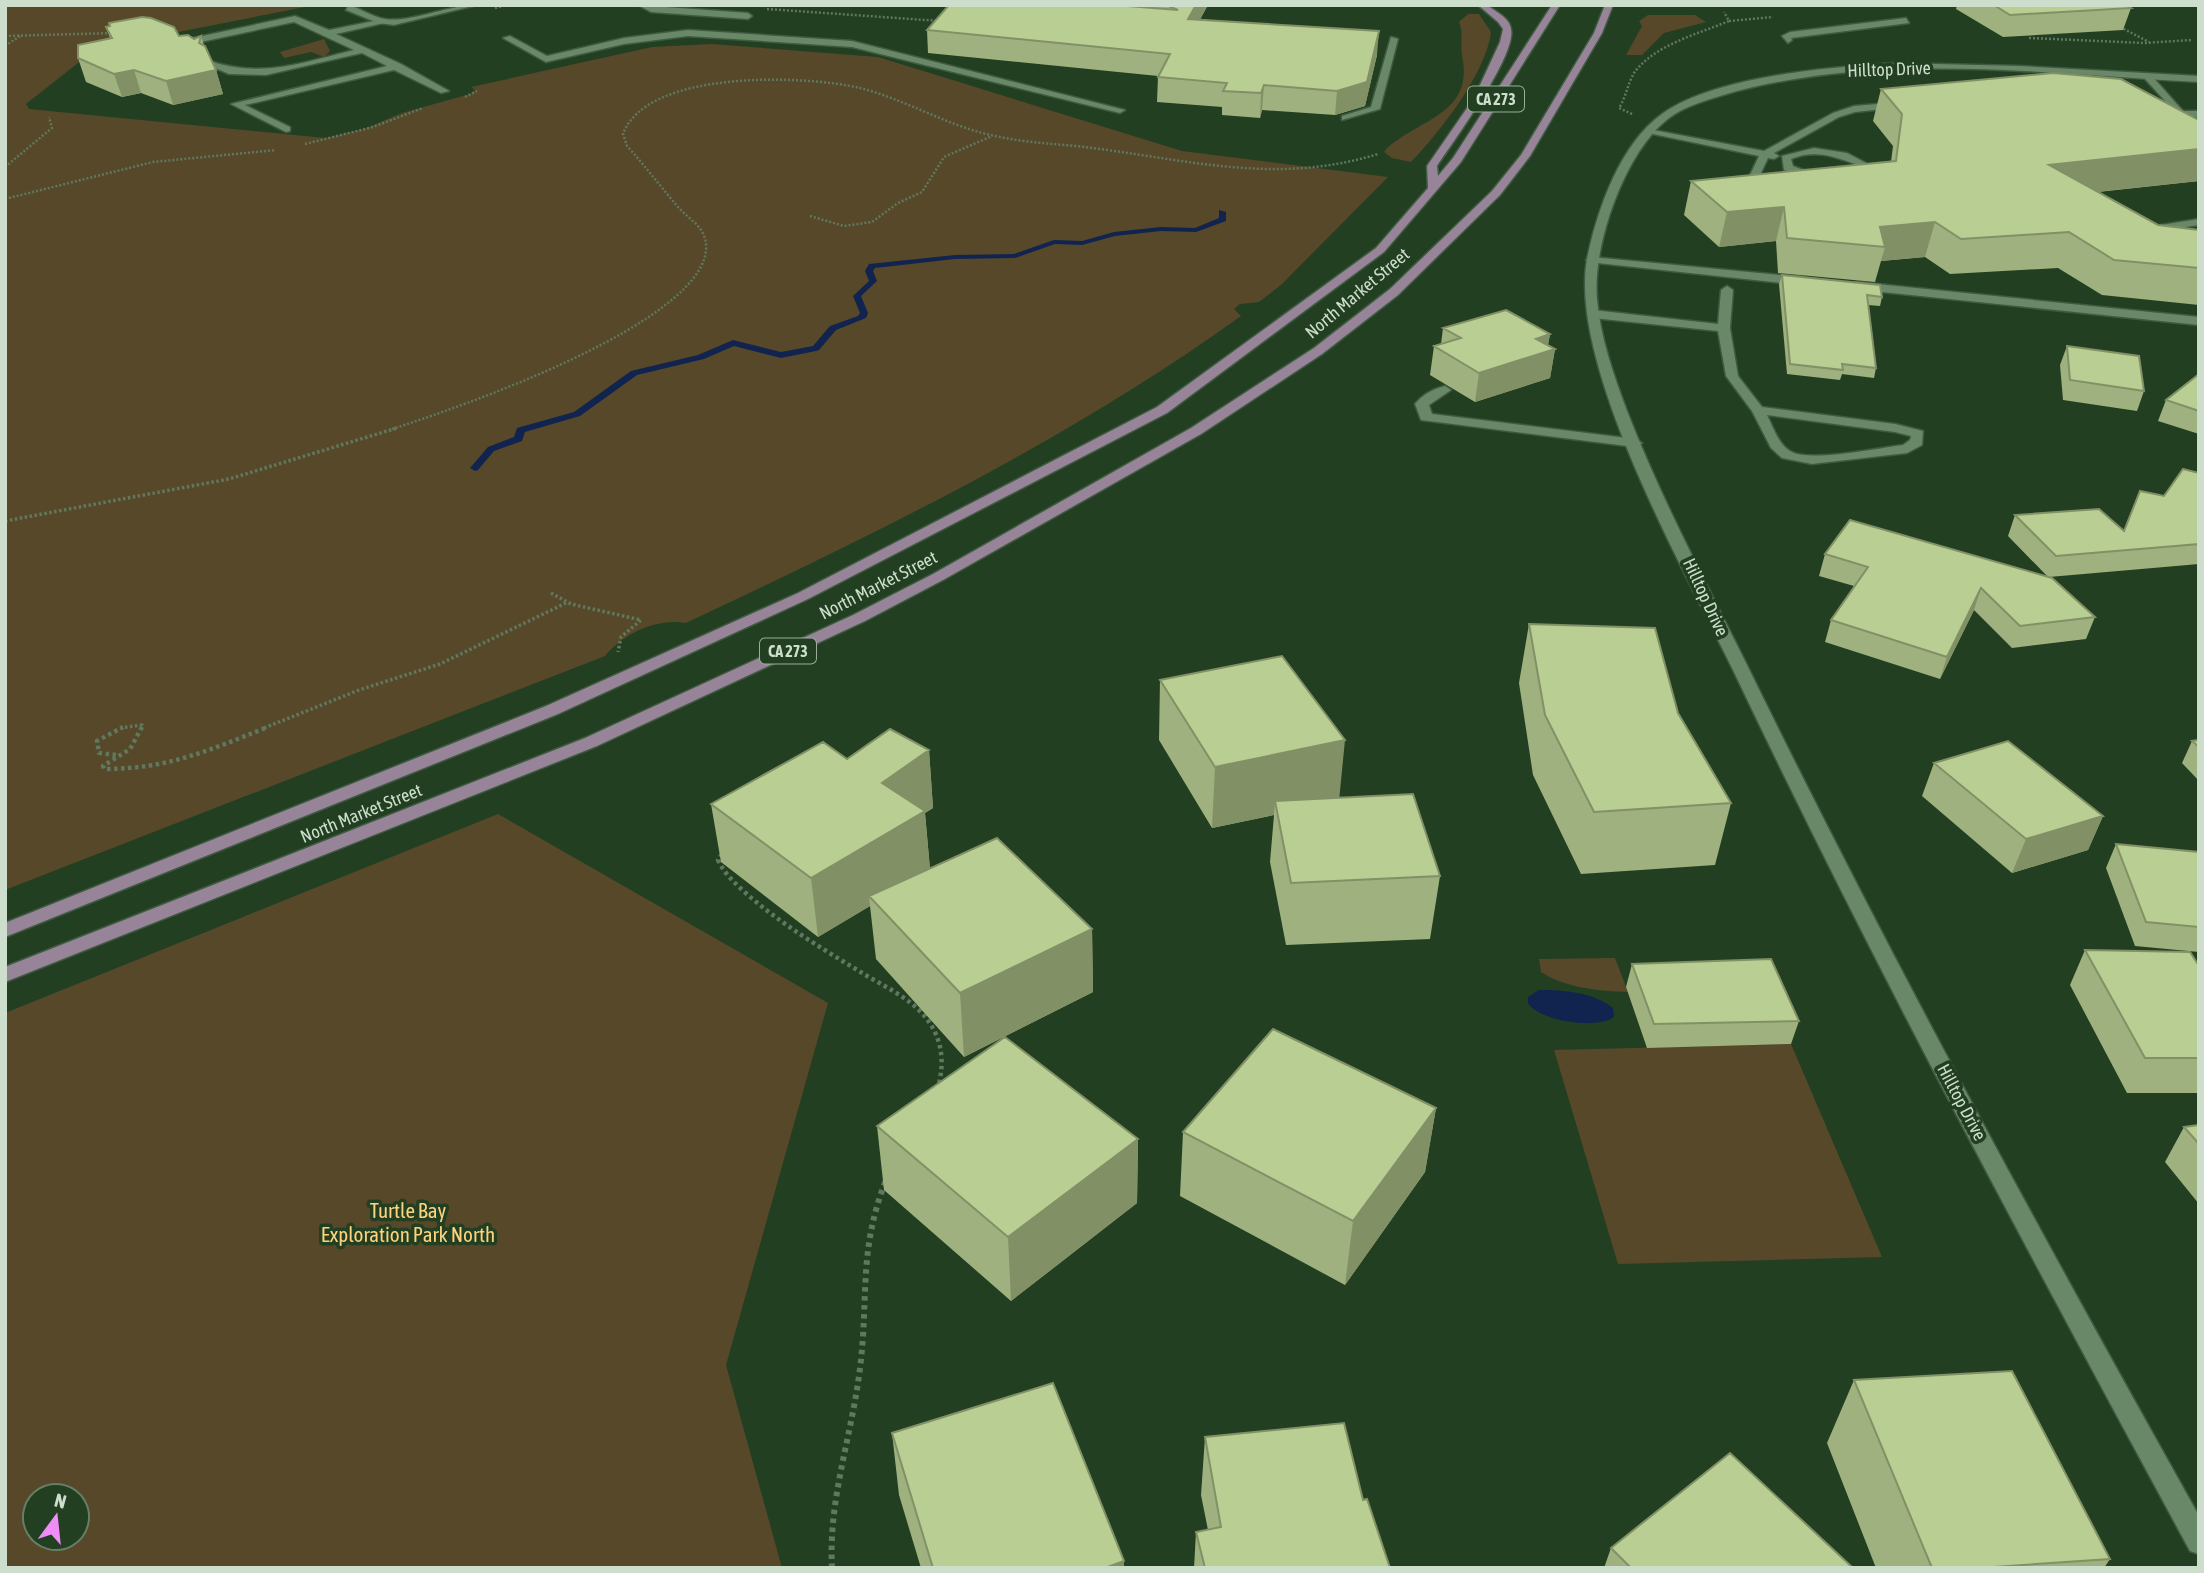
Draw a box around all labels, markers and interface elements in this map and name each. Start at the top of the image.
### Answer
street label: Hilltop Drive [1847,57,1931,81]
road number: CA 273 [1468,86,1524,111]
street label: North Market Street [1301,243,1413,343]
street label: North Market Street [816,546,940,624]
street label: Hilltop Drive [1679,555,1733,639]
road number: CA 273 [760,638,816,664]
street label: North Market Street [297,779,425,847]
street label: Hilltop Drive [1933,1060,1991,1144]
park label: Turtle Bay Exploration Park North [321,1198,495,1246]
north arrow [21,1482,91,1552]
text: N [52,1489,69,1513]

